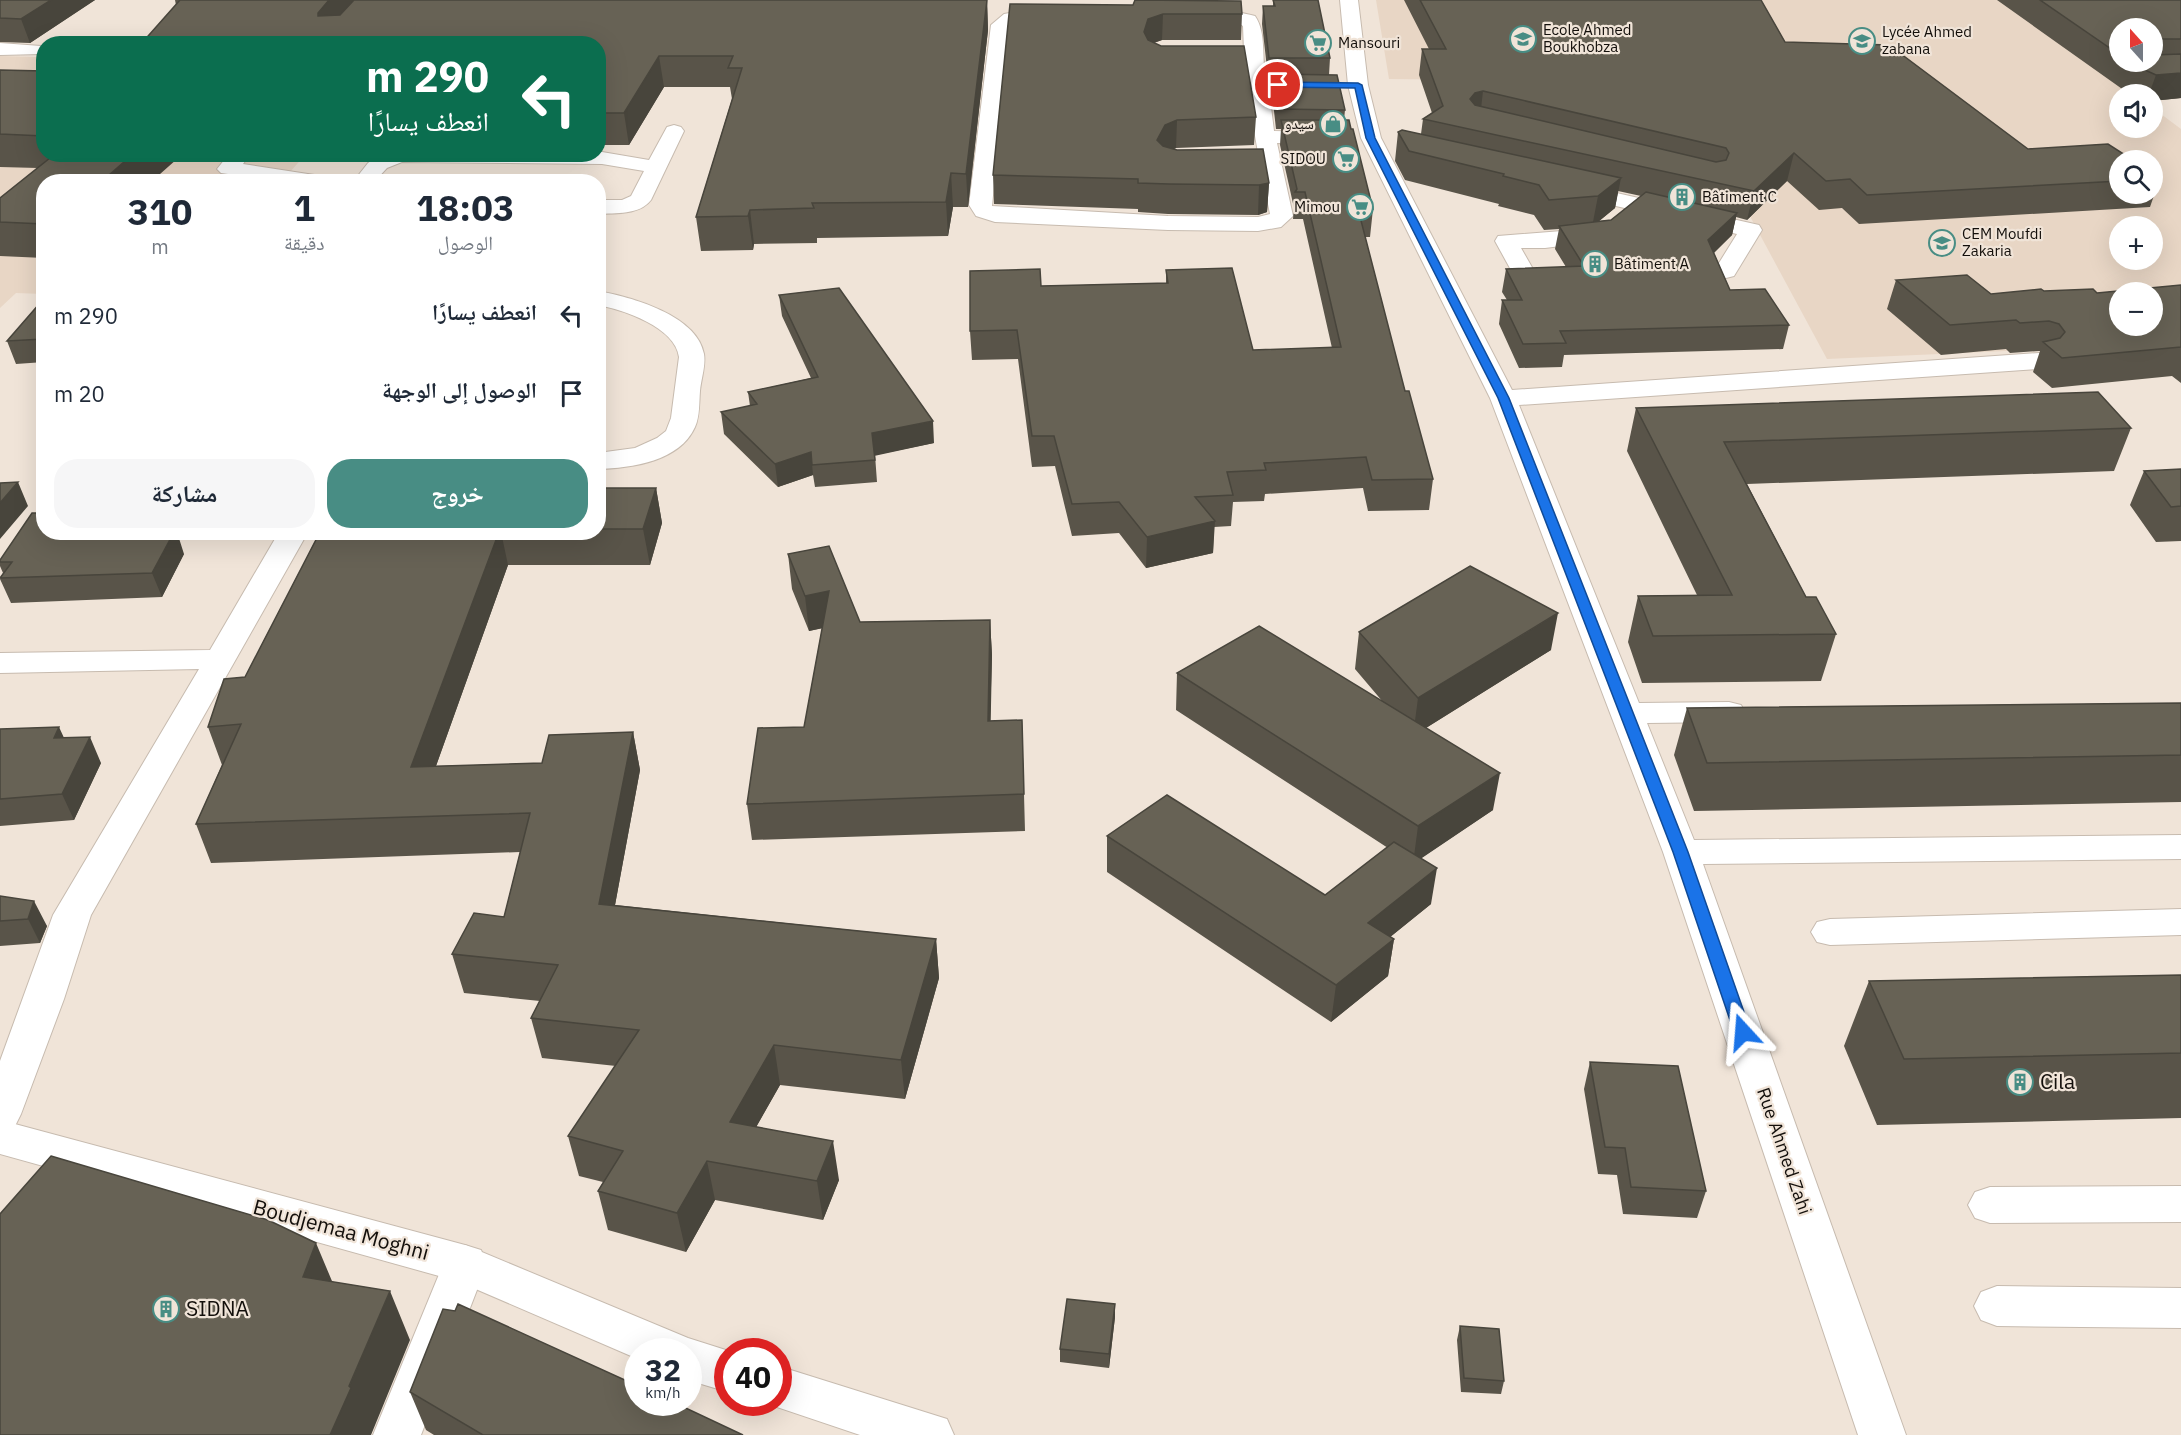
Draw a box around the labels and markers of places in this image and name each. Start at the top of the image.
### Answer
place label: Ecole Ahmed Boukhobza [1543,20,1631,56]
place label: Lycée Ahmed zabana [1882,22,1972,58]
school or university icon: Ecole Ahmed Boukhobza [1508,24,1538,54]
school or university icon: Lycée Ahmed zabana [1847,26,1877,56]
supermarket icon: Mansouri [1303,28,1333,58]
place label: Mansouri [1338,33,1400,52]
pin [1252,59,1303,110]
shop icon: سيدو [1318,109,1348,139]
place label: سيدو [1285,114,1314,133]
supermarket icon: SIDOU [1331,144,1361,174]
place label: SIDOU [1280,149,1326,168]
building icon: Bâtiment C [1667,182,1697,212]
place label: Bâtiment C [1702,187,1777,206]
supermarket icon: Mimou [1345,192,1375,222]
place label: Mimou [1294,197,1340,216]
place label: CEM Moufdi Zakaria [1962,224,2042,260]
school or university icon: CEM Moufdi Zakaria [1927,228,1957,258]
building icon: Bâtiment A [1580,249,1610,279]
place label: Bâtiment A [1614,254,1689,273]
building icon: Cila [2005,1067,2035,1097]
place label: Cila [2040,1067,2075,1095]
building icon: SIDNA [151,1294,181,1324]
place label: SIDNA [186,1294,249,1322]

